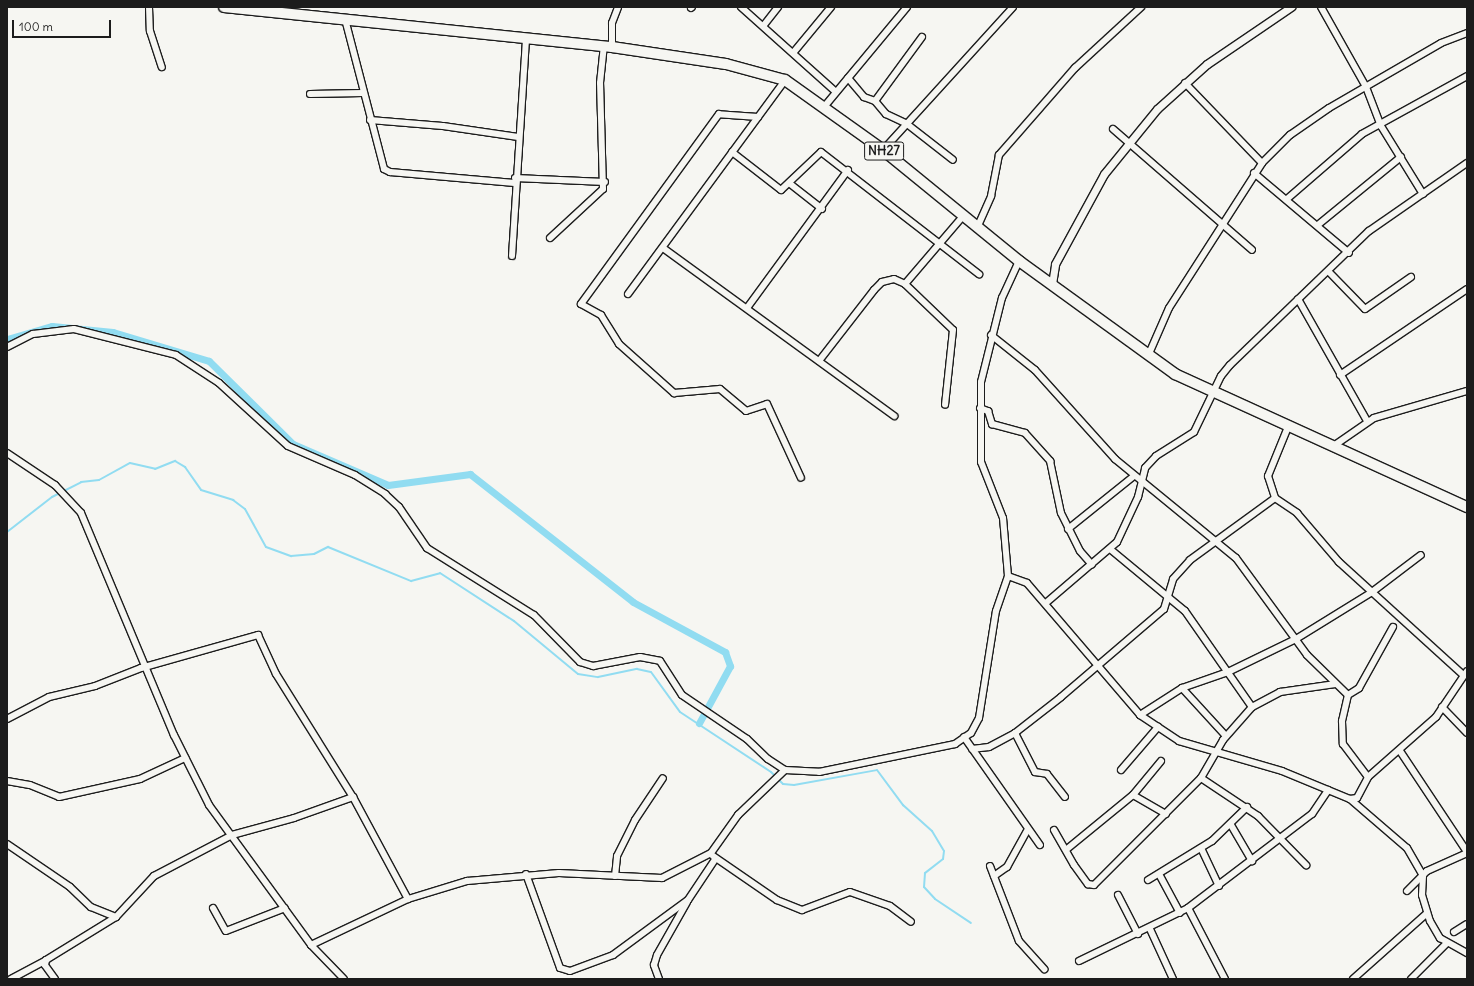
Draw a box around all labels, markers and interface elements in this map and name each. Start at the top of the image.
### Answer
scale bar [14,12,113,38]
text: 100 m [19,19,53,34]
road number: NH27 [864,140,904,162]

